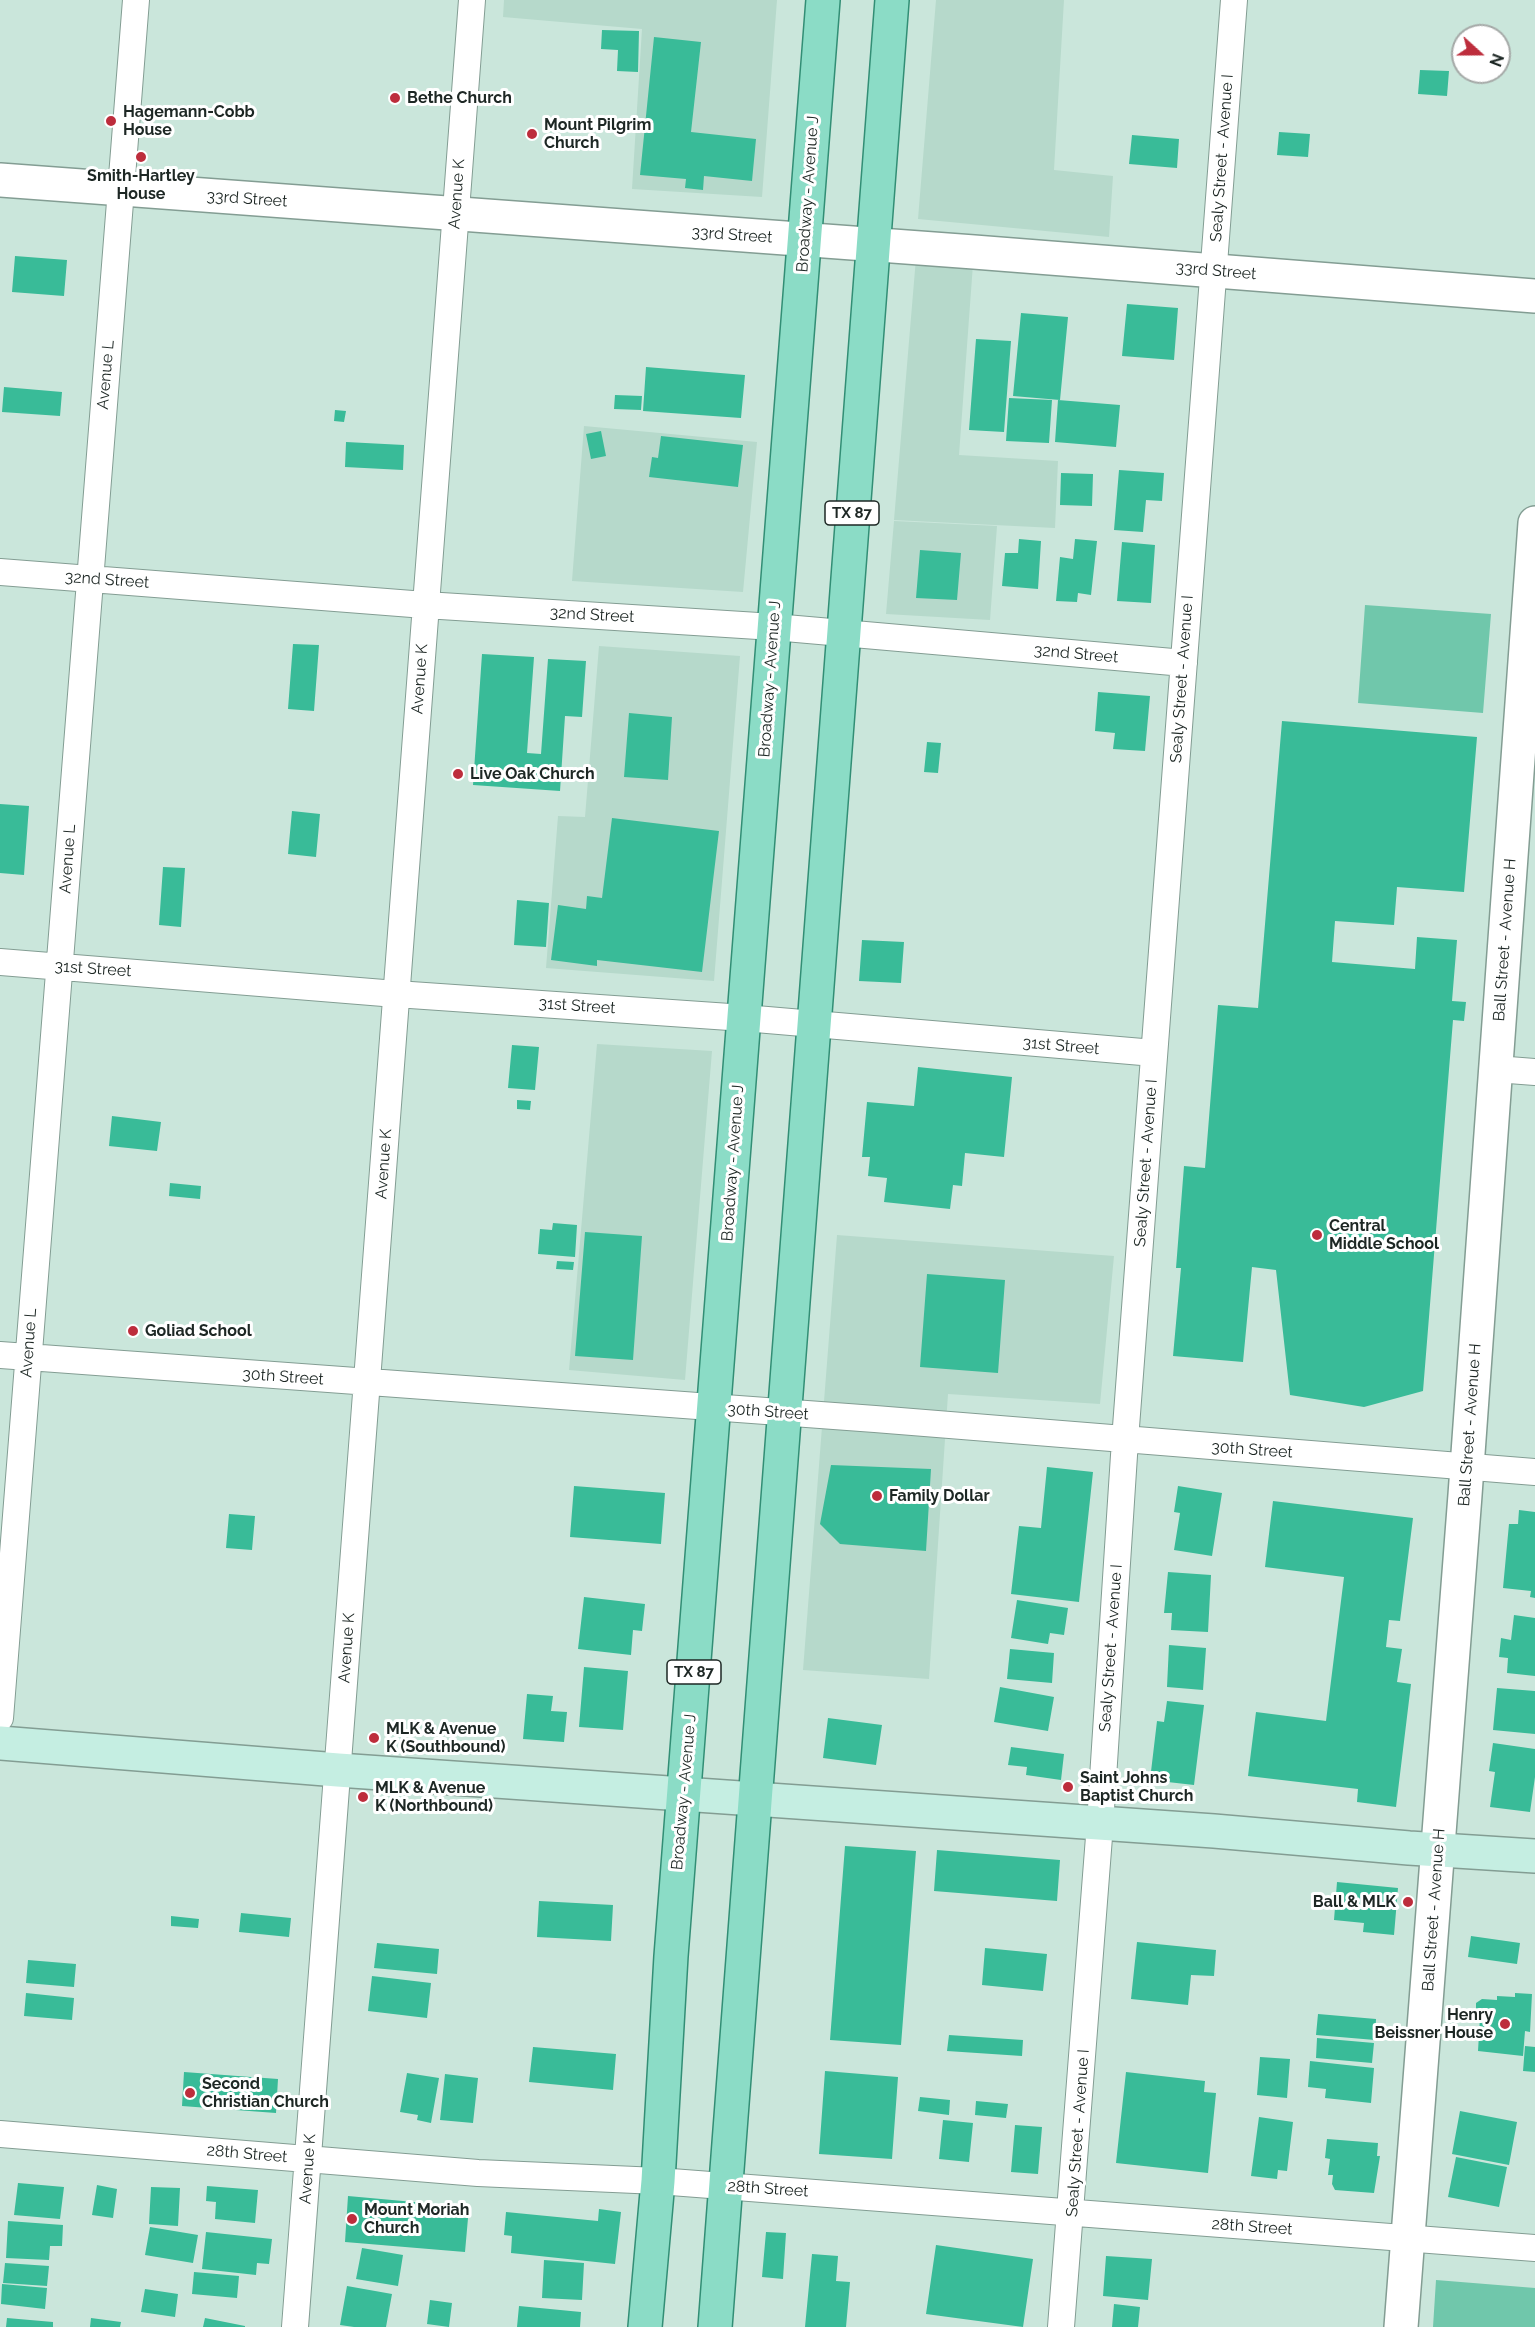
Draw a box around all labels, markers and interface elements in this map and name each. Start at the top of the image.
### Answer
north arrow [1451,24,1511,84]
text: N [1485,51,1507,69]
street label: Sealy Street - Avenue I [1207,73,1237,243]
place label: Bethe Church [407,88,512,108]
marker: Bethe Church [388,91,402,105]
place label: Hagemann-Cobb House [123,102,255,140]
marker: Hagemann-Cobb House [104,114,118,128]
place label: Mount Pilgrim Church [544,115,651,153]
street label: Broadway - Avenue J [793,115,823,273]
marker: Mount Pilgrim Church [525,127,539,141]
marker: Smith-Hartley House [134,150,148,164]
street label: Avenue K [445,158,469,230]
place label: Smith-Hartley House [87,166,195,204]
street label: 33rd Street [206,187,288,211]
street label: 33rd Street [691,223,773,247]
street label: 33rd Street [1175,258,1257,284]
street label: Avenue L [93,340,119,410]
road number: TX 87 [825,501,879,525]
street label: 32nd Street [64,567,150,593]
street label: Sealy Street - Avenue I [1167,594,1197,764]
street label: Broadway - Avenue J [755,600,785,758]
street label: 32nd Street [549,603,635,627]
street label: 32nd Street [1033,641,1119,667]
street label: Avenue K [408,643,432,715]
place label: Live Oak Church [470,764,595,784]
marker: Live Oak Church [451,767,465,781]
street label: Avenue L [56,824,80,894]
street label: Ball Street - Avenue H [1490,858,1520,1022]
street label: 31st Street [54,957,132,981]
street label: 31st Street [538,994,616,1018]
street label: 31st Street [1022,1033,1100,1059]
street label: Sealy Street - Avenue I [1131,1078,1161,1248]
street label: Broadway - Avenue J [718,1084,748,1242]
street label: Avenue K [372,1128,396,1200]
place label: Central Middle School [1329,1216,1439,1254]
marker: Central Middle School [1310,1228,1324,1242]
street label: Avenue L [17,1308,41,1378]
place label: Goliad School [145,1321,252,1341]
marker: Goliad School [126,1324,140,1338]
street label: Ball Street - Avenue H [1455,1343,1485,1507]
street label: 30th Street [242,1365,324,1389]
street label: 30th Street [727,1400,809,1424]
street label: 30th Street [1211,1438,1293,1462]
place label: Family Dollar [889,1486,990,1506]
marker: Family Dollar [870,1489,884,1503]
street label: Sealy Street - Avenue I [1096,1563,1126,1733]
street label: Avenue K [335,1612,359,1684]
road number: TX 87 [667,1660,721,1684]
street label: Broadway - Avenue J [668,1713,700,1871]
place label: MLK & Avenue K (Southbound) [386,1719,505,1757]
marker: MLK & Avenue K (Southbound) [367,1731,381,1745]
place label: Saint Johns Baptist Church [1080,1768,1193,1806]
place label: MLK & Avenue K (Northbound) [375,1778,493,1816]
marker: Saint Johns Baptist Church [1061,1780,1075,1794]
marker: MLK & Avenue K (Northbound) [356,1790,370,1804]
street label: Ball Street - Avenue H [1419,1828,1449,1992]
place label: Ball & MLK [1313,1892,1396,1912]
marker: Ball & MLK [1401,1895,1415,1909]
place label: Henry Beissner House [1375,2005,1493,2043]
marker: Henry Beissner House [1498,2017,1512,2031]
street label: Sealy Street - Avenue I [1063,2048,1093,2218]
place label: Second Christian Church [202,2074,329,2112]
marker: Second Christian Church [183,2086,197,2100]
street label: Avenue K [296,2133,320,2205]
street label: 28th Street [206,2141,288,2167]
street label: 28th Street [727,2177,809,2201]
place label: Mount Moriah Church [364,2200,469,2238]
marker: Mount Moriah Church [345,2212,359,2226]
street label: 28th Street [1211,2215,1293,2239]

